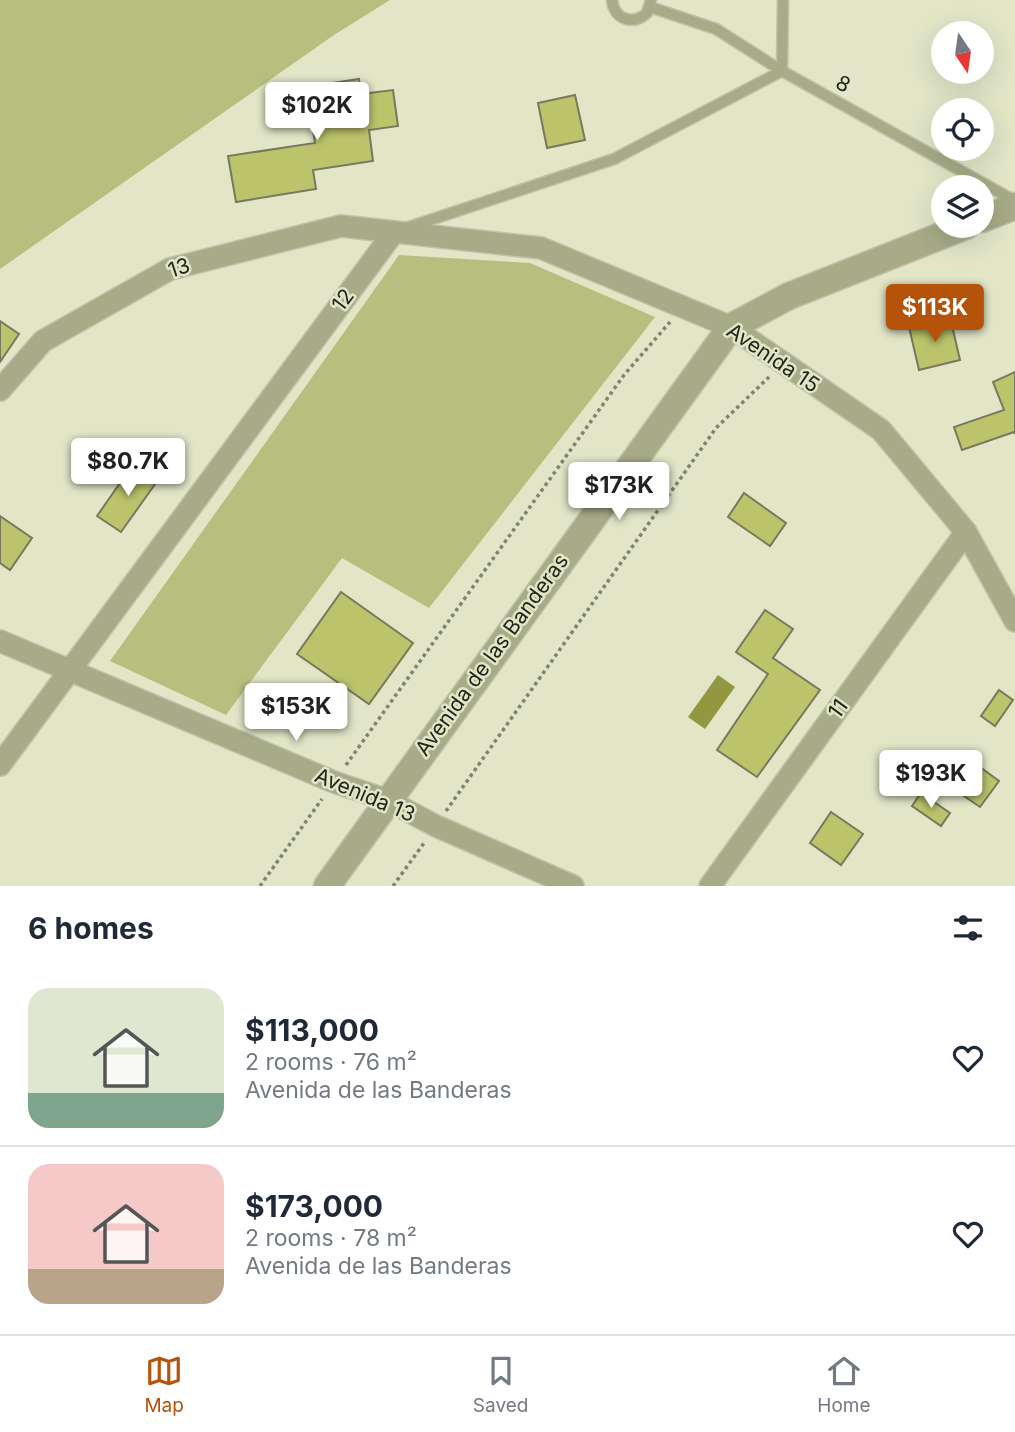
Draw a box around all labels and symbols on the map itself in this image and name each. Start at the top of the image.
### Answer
north arrow [931,21,994,84]
street label: 8 [831,69,855,98]
pin: $102K [268,82,366,142]
street label: 13 [165,252,193,283]
street label: 12 [326,284,359,316]
pin: $113K [886,284,984,344]
street label: Avenida 15 [722,318,824,398]
pin: $80.7K [71,438,185,498]
pin: $173K [570,462,668,522]
street label: Avenida de las Banderas [410,549,573,761]
pin: $153K [247,684,345,743]
street label: 11 [822,694,853,723]
pin: $193K [882,750,980,810]
street label: Avenida 13 [311,762,419,827]

